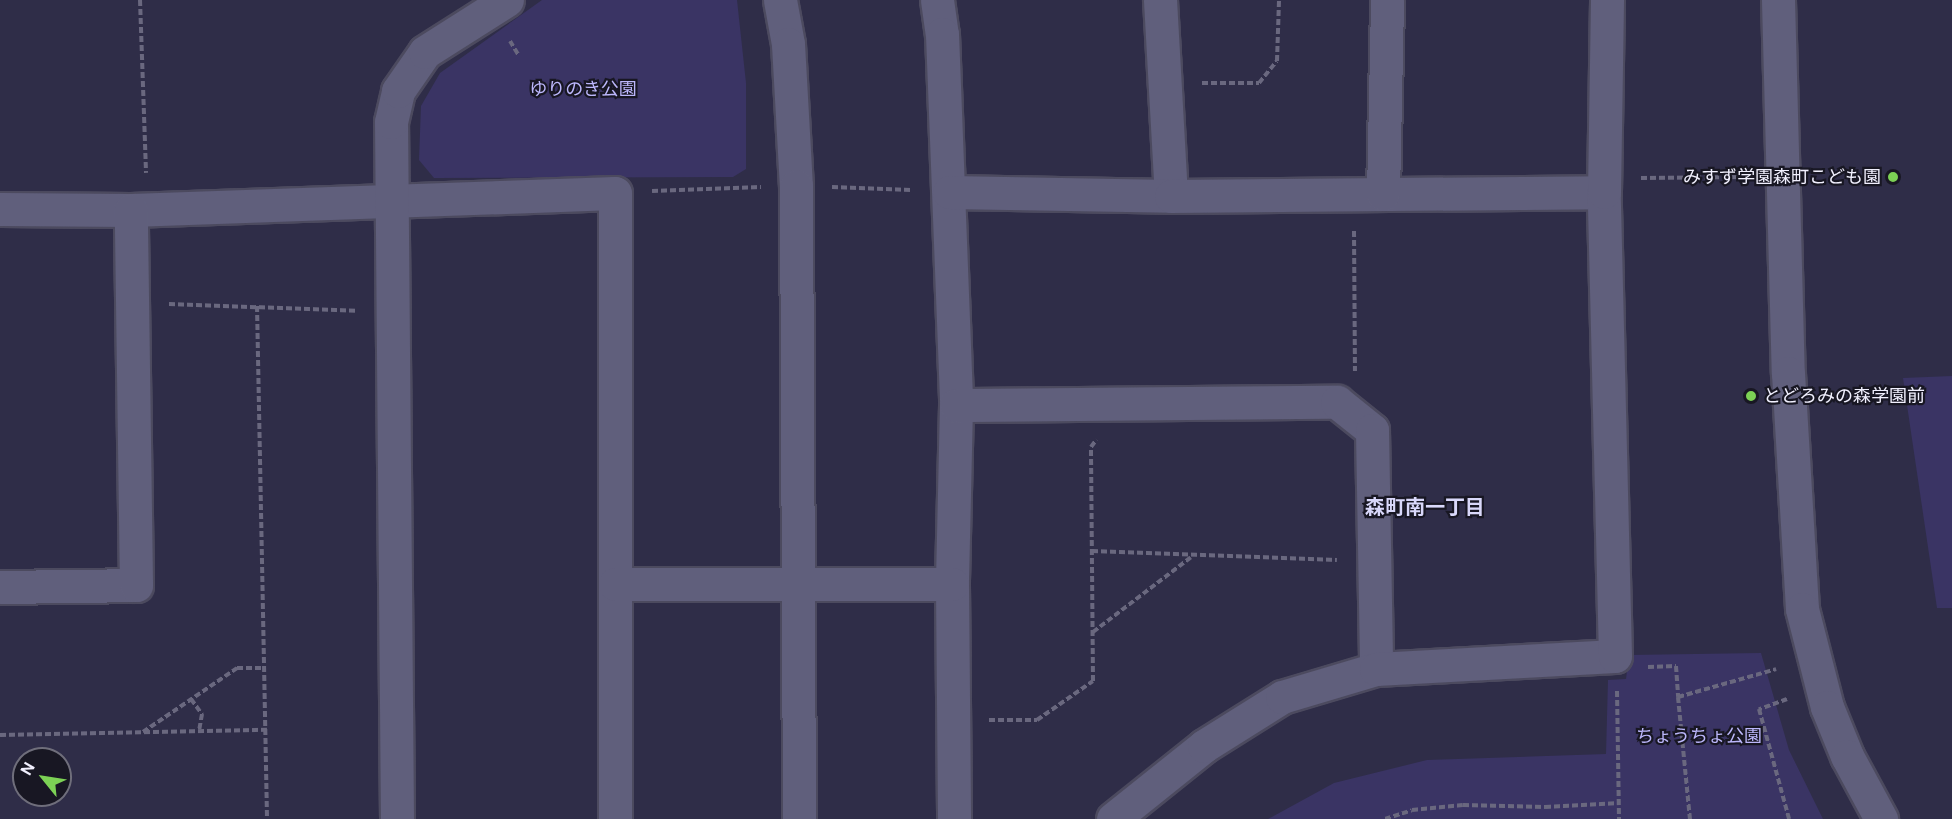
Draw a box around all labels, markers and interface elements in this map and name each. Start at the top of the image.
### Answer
park label: ゆりのき公園 [529,78,637,100]
place label: みすず学園森町こども園 [1683,166,1881,188]
marker: みすず学園森町こども園 [1886,170,1900,184]
place label: とどろみの森学園前 [1763,385,1925,407]
marker: とどろみの森学園前 [1744,389,1758,403]
district label: 森町南一丁目 [1365,495,1485,519]
park label: ちょうちょ公園 [1636,725,1762,747]
north arrow [12,747,72,807]
text: N [16,758,40,779]

